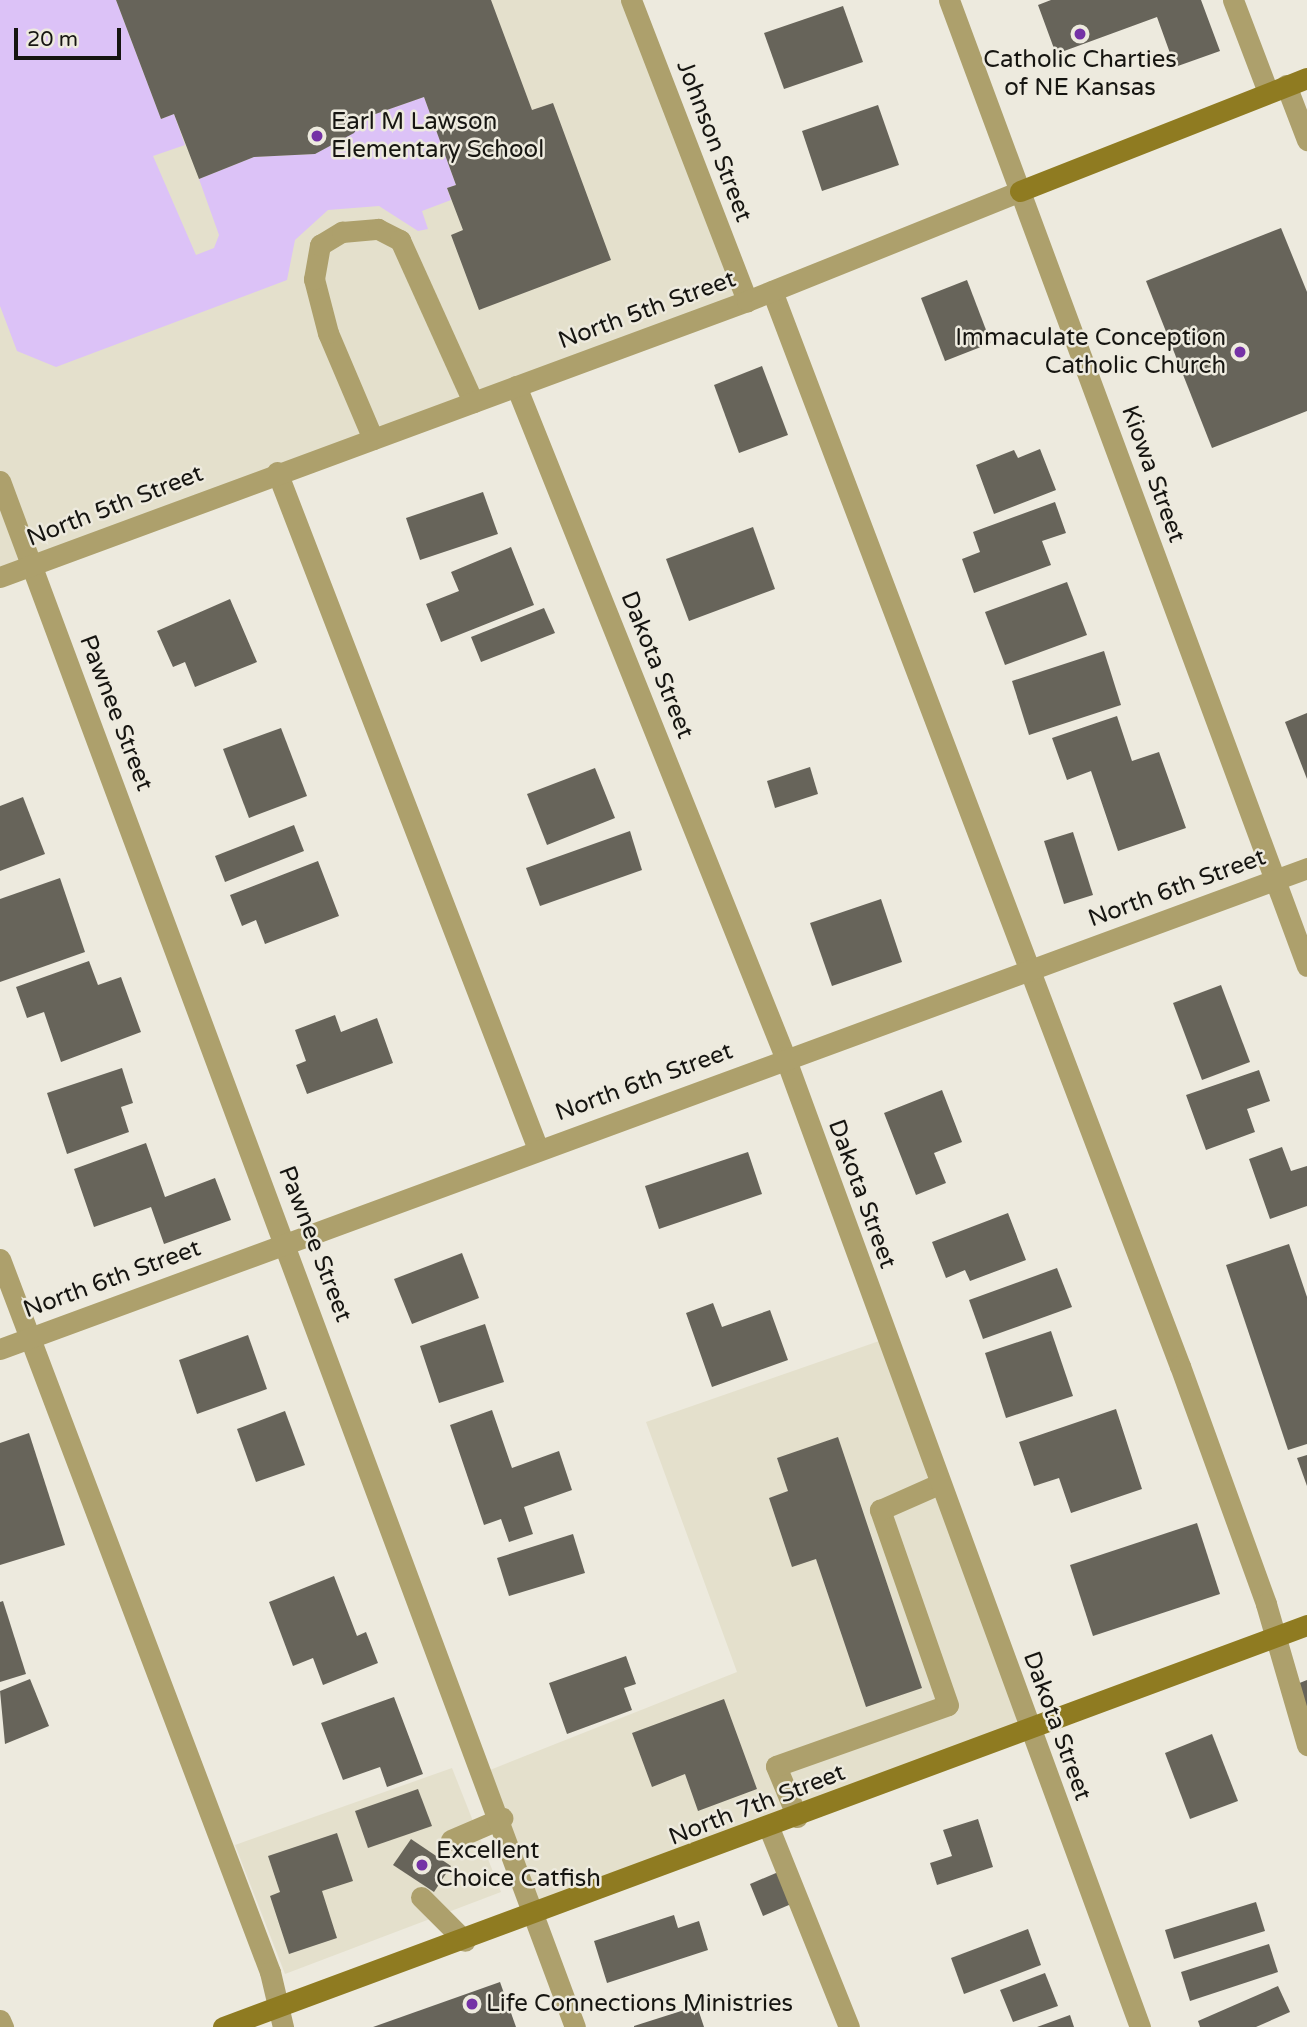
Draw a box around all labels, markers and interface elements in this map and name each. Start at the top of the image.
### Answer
scale bar [18,14,124,58]
marker: Catholic Charties of NE Kansas [1072,26,1088,42]
text: 20 m [27,27,78,52]
place label: Catholic Charties of NE Kansas [983,46,1177,102]
street label: Johnson Street [670,56,758,226]
place label: Earl M Lawson Elementary School [331,108,544,164]
marker: Earl M Lawson Elementary School [309,128,325,144]
street label: North 5th Street [554,265,740,355]
place label: Immaculate Conception Catholic Church [955,324,1226,380]
marker: Immaculate Conception Catholic Church [1232,344,1248,360]
street label: Kiowa Street [1115,402,1191,546]
street label: North 5th Street [23,459,207,553]
street label: Dakota Street [614,587,700,743]
street label: Pawnee Street [73,631,159,795]
street label: North 6th Street [1084,843,1270,933]
street label: North 6th Street [551,1037,737,1127]
street label: Dakota Street [822,1116,902,1272]
street label: Pawnee Street [272,1162,358,1326]
street label: North 6th Street [19,1234,205,1324]
street label: Dakota Street [1017,1648,1097,1804]
street label: North 7th Street [665,1758,849,1852]
place label: Excellent Choice Catfish [436,1837,601,1893]
marker: Excellent Choice Catfish [414,1857,430,1873]
place label: Life Connections Ministries [486,1990,793,2018]
marker: Life Connections Ministries [464,1996,480,2012]

